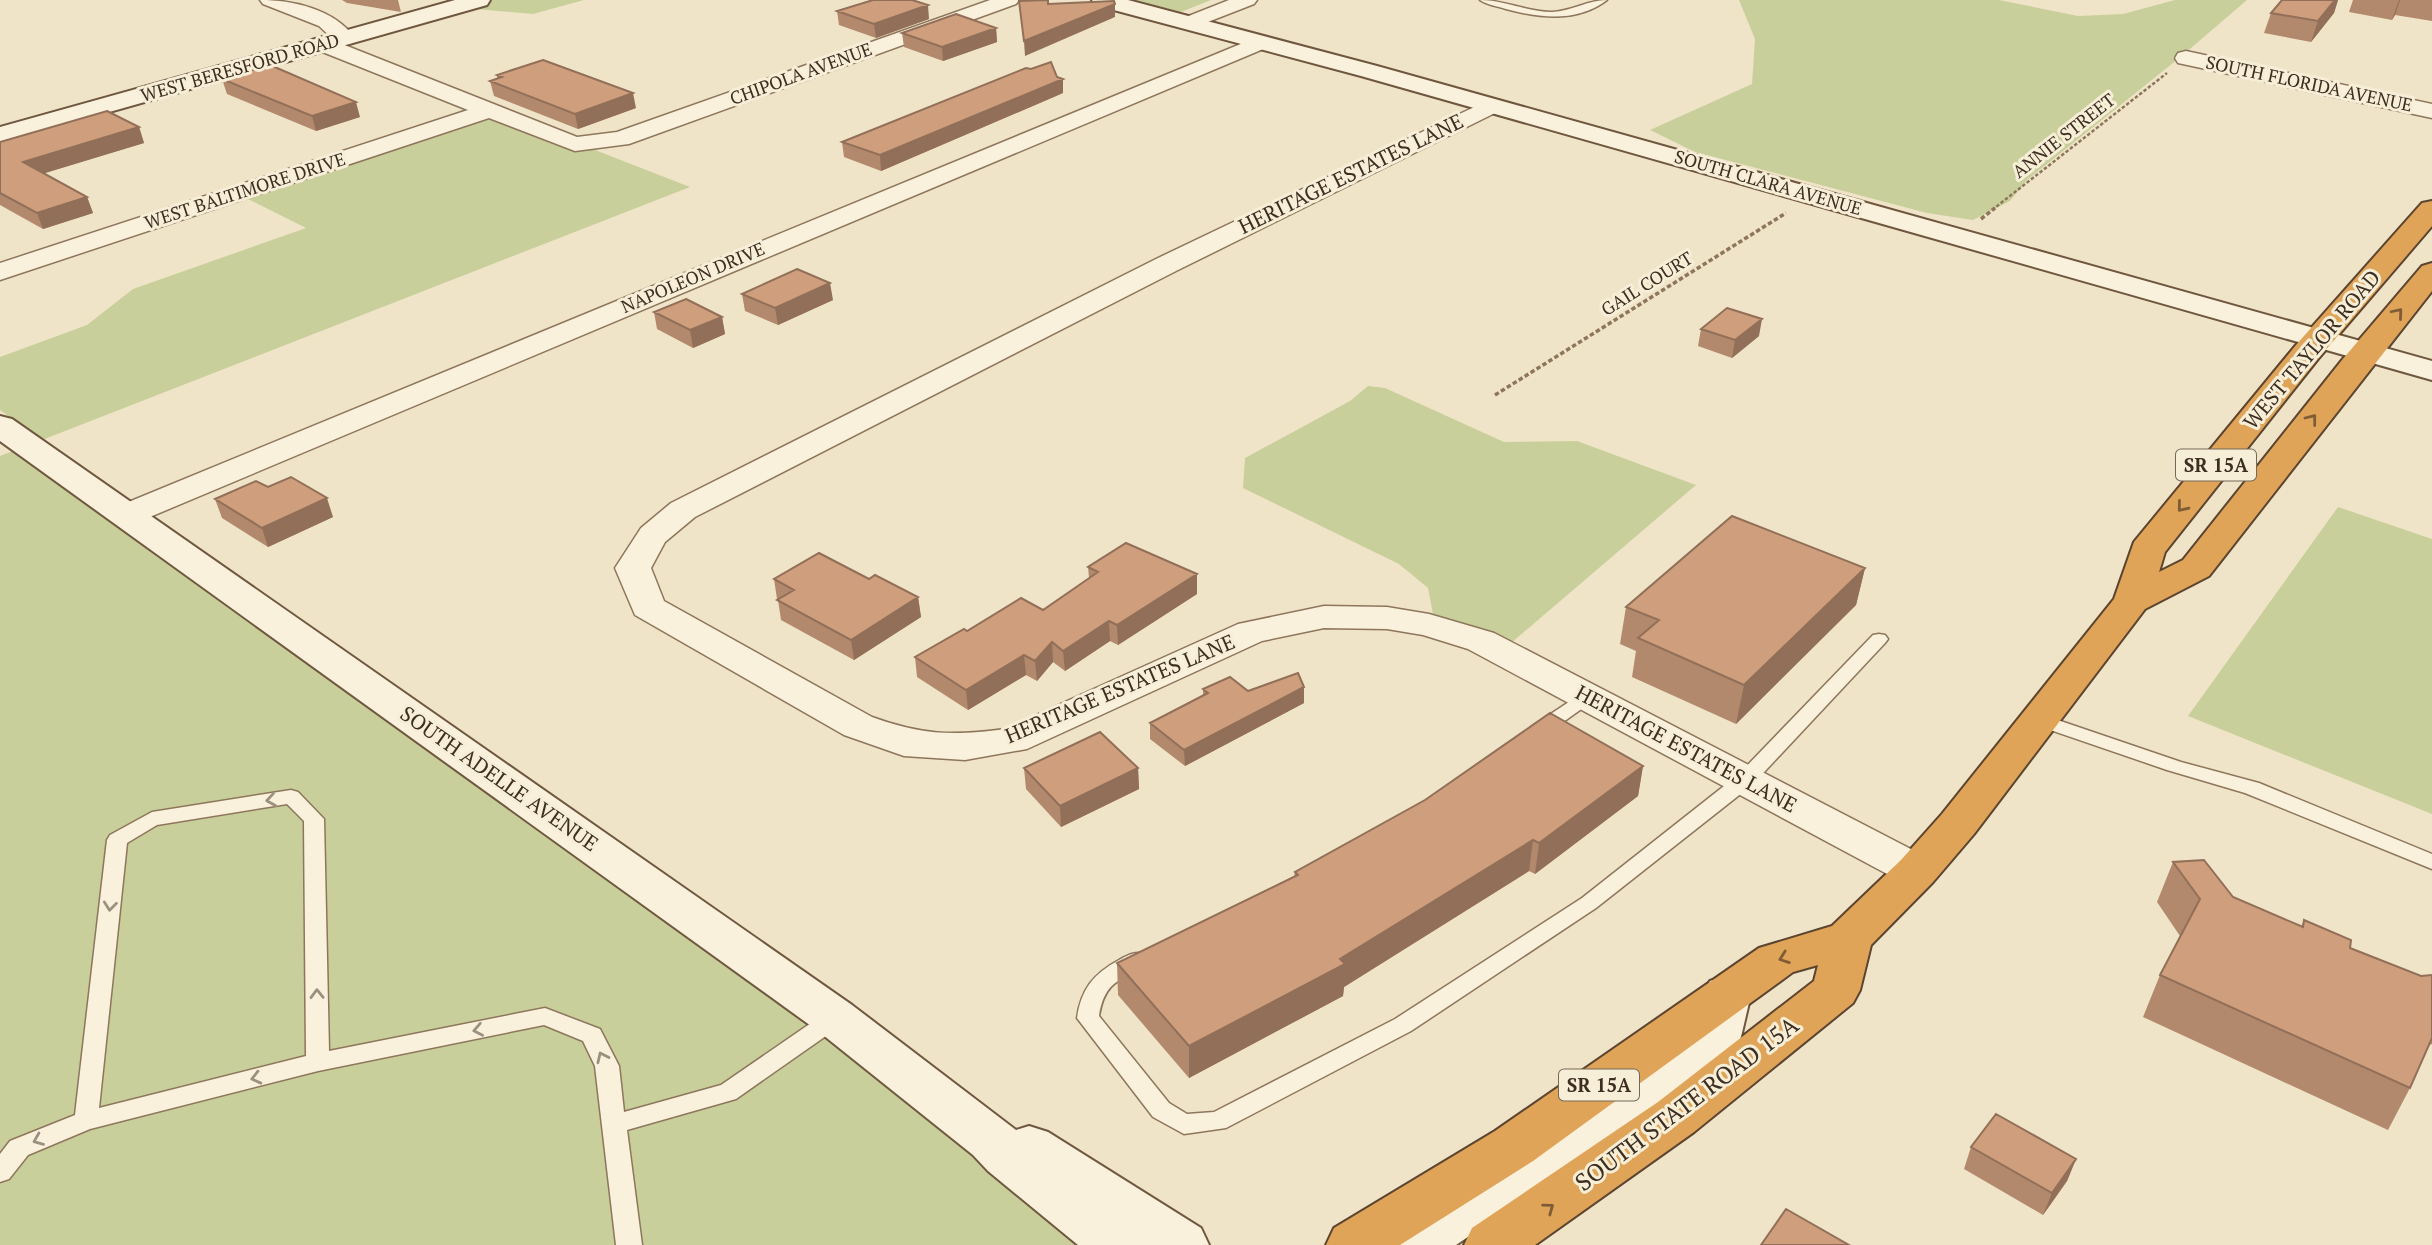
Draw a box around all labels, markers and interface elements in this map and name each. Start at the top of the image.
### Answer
street label: WEST BERESFORD ROAD [138,27,342,107]
street label: CHIPOLA AVENUE [726,36,875,110]
street label: SOUTH FLORIDA AVENUE [2204,49,2415,117]
street label: ANNIE STREET [2007,88,2120,183]
street label: HERITAGE ESTATES LANE [1233,106,1468,240]
street label: SOUTH CLARA AVENUE [1672,144,1865,220]
street label: WEST BALTIMORE DRIVE [141,146,348,234]
street label: NAPOLEON DRIVE [617,236,768,318]
street label: GAIL COURT [1596,246,1697,321]
street label: WEST TAYLOR ROAD [2236,264,2386,435]
one-way arrow [2390,308,2403,320]
one-way arrow [2303,415,2316,427]
road number: SR 15A [2176,450,2256,480]
one-way arrow [2178,498,2190,511]
street label: HERITAGE ESTATES LANE [1000,627,1239,749]
street label: HERITAGE ESTATES LANE [1571,678,1802,818]
street label: SOUTH ADELLE AVENUE [395,699,604,857]
one-way arrow [265,792,277,807]
one-way arrow [102,900,117,912]
one-way arrow [1778,950,1790,964]
one-way arrow [310,988,325,999]
street label: SOUTH STATE ROAD 15A [1568,1008,1805,1198]
one-way arrow [472,1021,484,1036]
one-way arrow [596,1052,610,1064]
one-way arrow [250,1070,262,1084]
road number: SR 15A [1559,1070,1639,1100]
one-way arrow [32,1132,44,1146]
one-way arrow [1541,1204,1554,1216]

